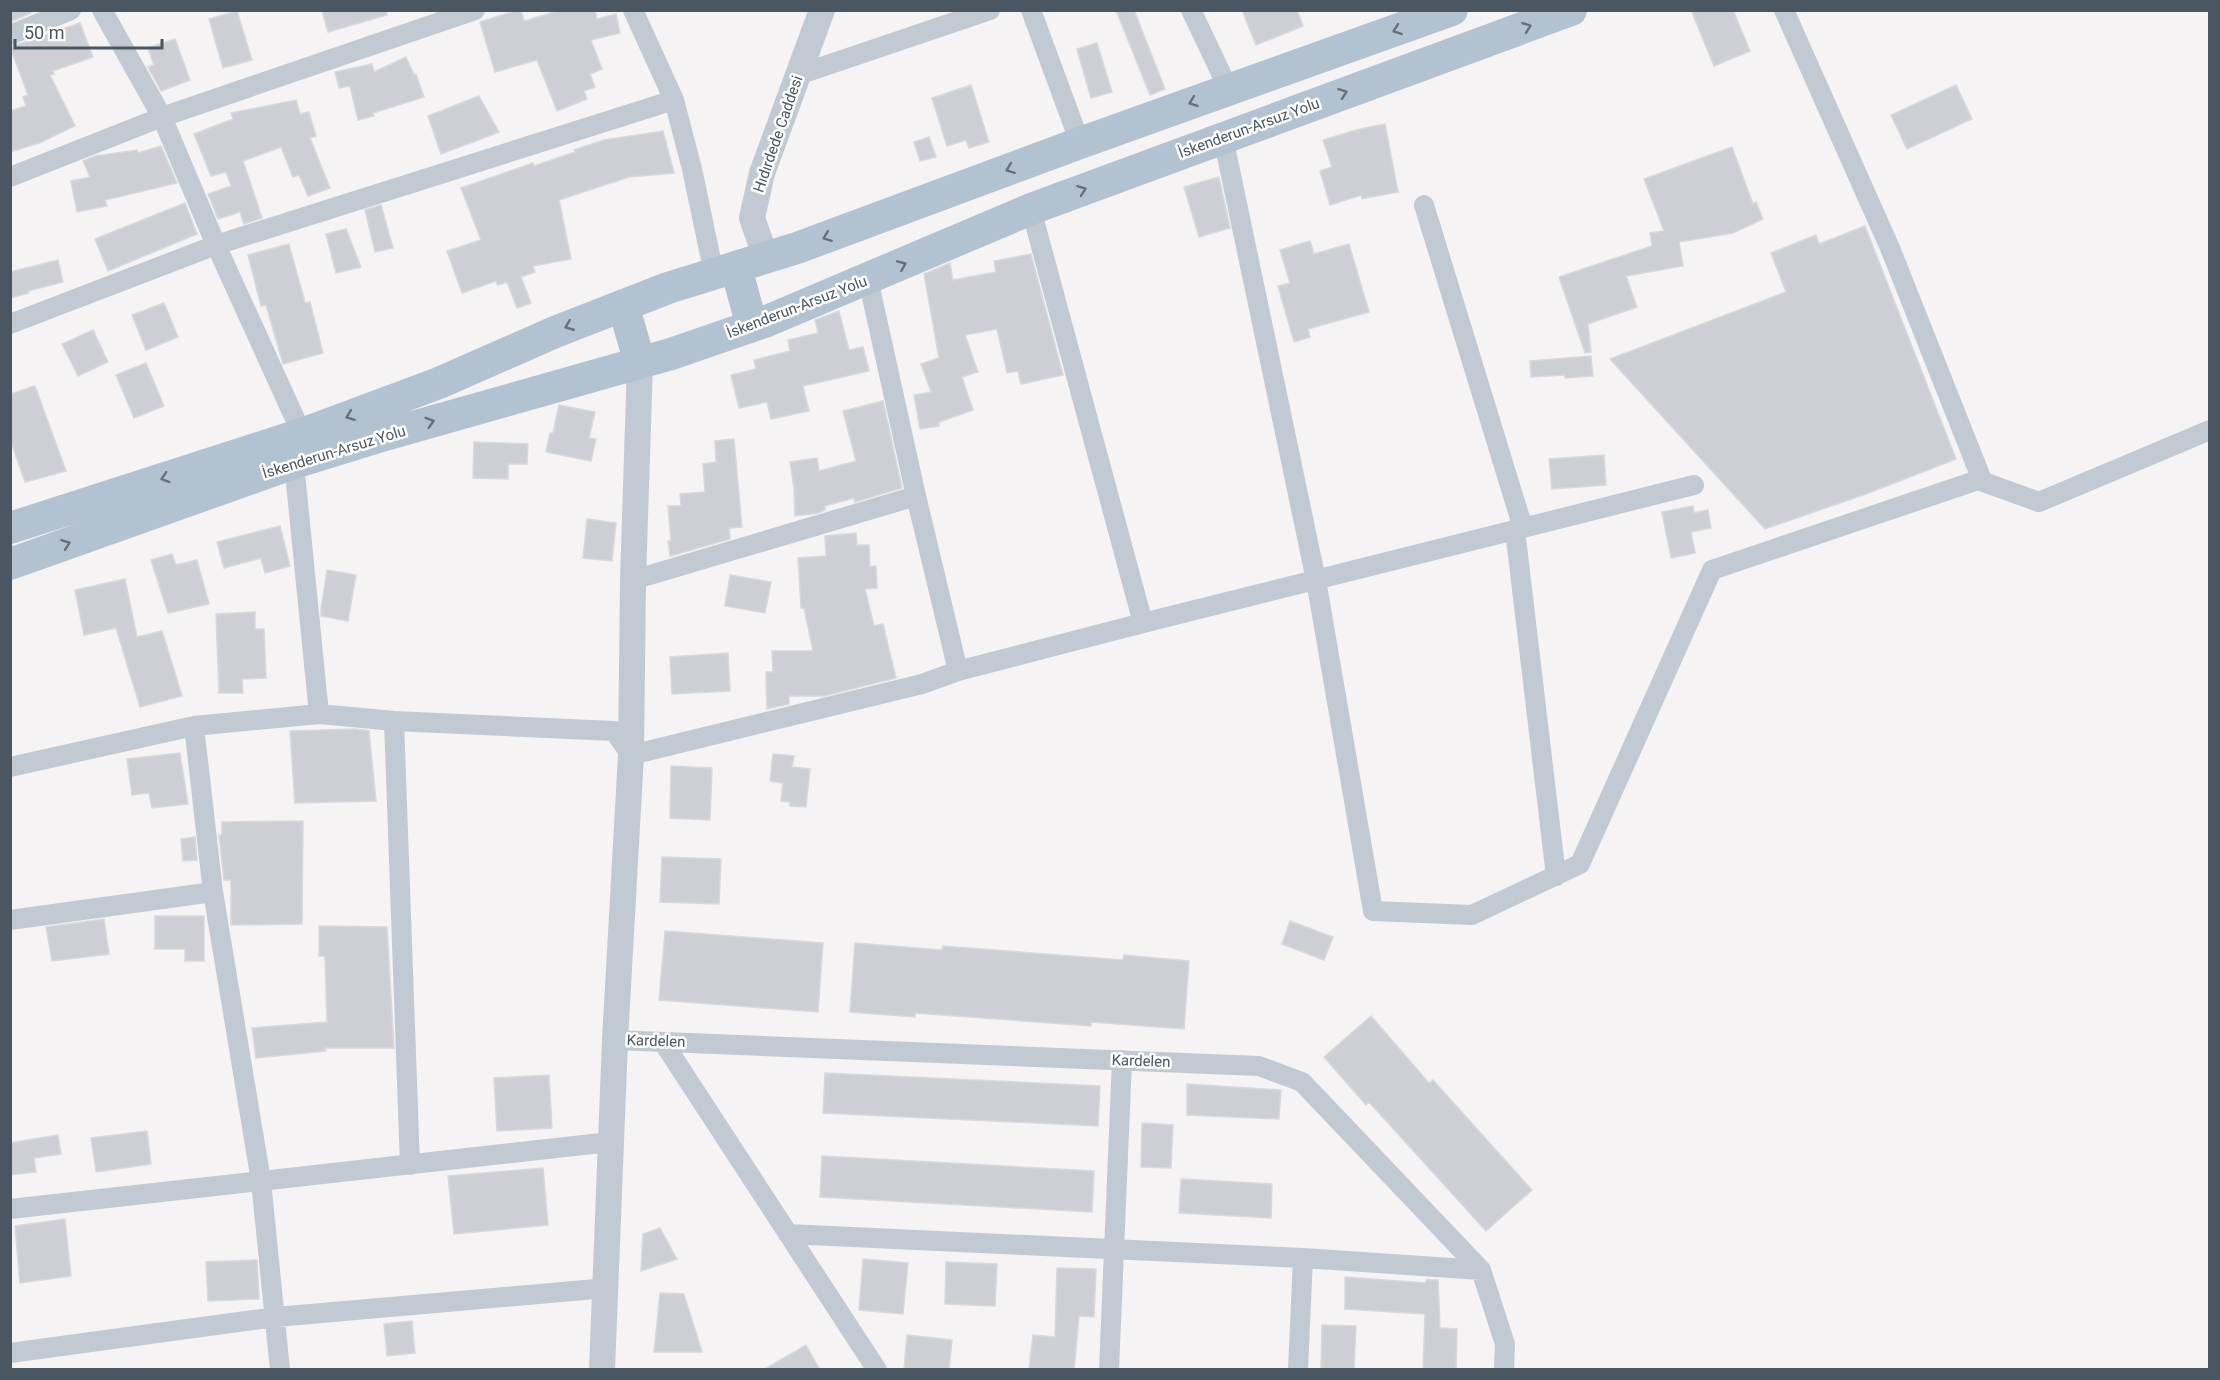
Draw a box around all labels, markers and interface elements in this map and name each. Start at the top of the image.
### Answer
scale bar [15,12,162,50]
one-way arrow [1521,21,1531,34]
text: 50 m [24,22,64,43]
one-way arrow [1392,23,1403,36]
street label: Hıdırdede Caddesi [750,73,806,195]
one-way arrow [1337,88,1348,101]
street label: İskenderun-Arsuz Yolu [1176,94,1322,162]
one-way arrow [1188,95,1199,108]
one-way arrow [1005,161,1016,174]
one-way arrow [1075,185,1086,197]
one-way arrow [823,230,833,243]
one-way arrow [895,260,906,272]
street label: İskenderun-Arsuz Yolu [724,272,870,342]
one-way arrow [564,319,575,331]
one-way arrow [345,409,356,421]
one-way arrow [424,417,435,429]
street label: İskenderun-Arsuz Yolu [260,422,408,482]
one-way arrow [160,471,171,483]
one-way arrow [60,539,71,552]
street label: Kardelen [626,1031,686,1051]
street label: Kardelen [1111,1051,1171,1071]

